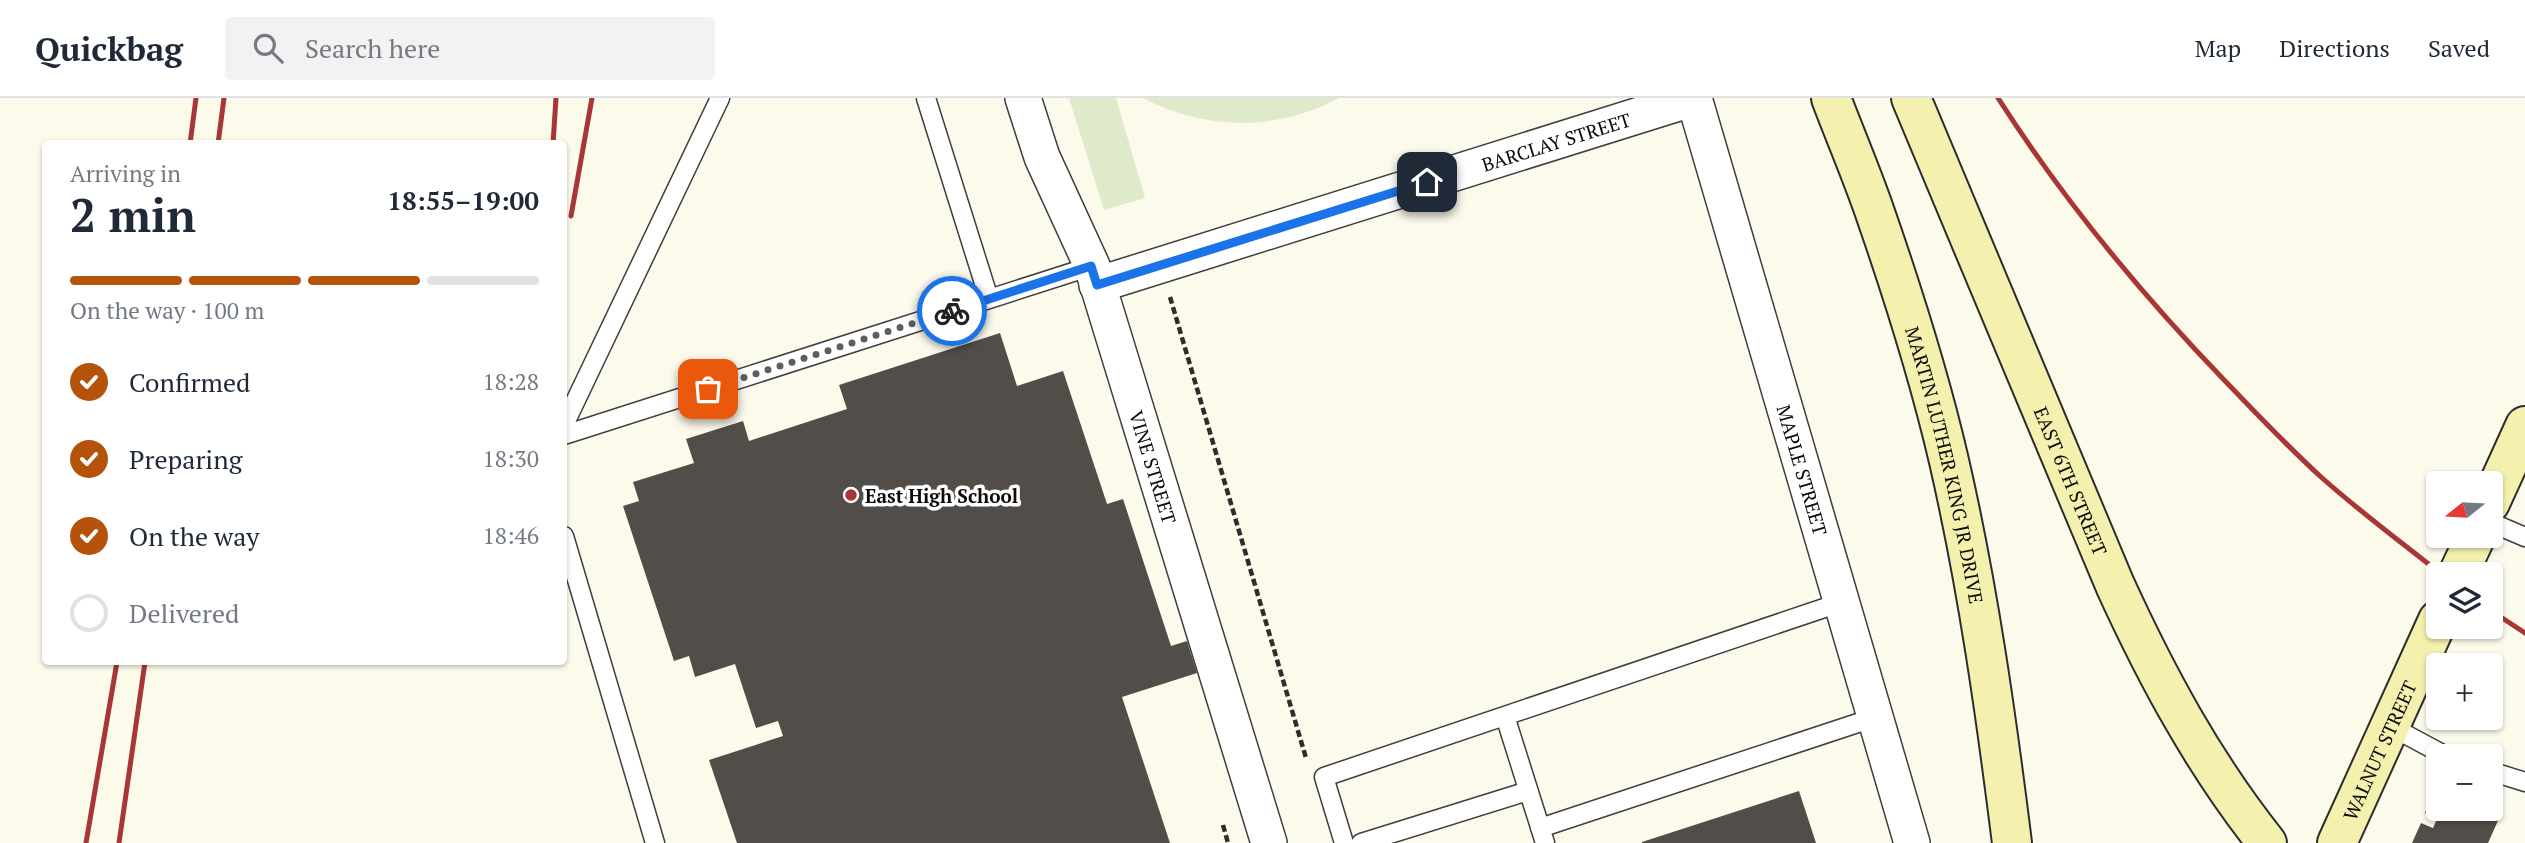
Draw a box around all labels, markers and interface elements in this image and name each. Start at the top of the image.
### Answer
search box [225,17,715,80]
text: Quickbag [35,27,183,70]
icon: search [249,29,287,67]
text: Search here [305,31,440,65]
text: Map [2195,32,2241,64]
text: Directions [2279,32,2390,64]
text: Saved [2428,32,2490,64]
street label: BARCLAY STREET [1478,106,1634,176]
pin [1397,152,1457,212]
text: Arriving in [70,158,181,189]
icon: home [1408,163,1446,201]
text: 18:55–19:00 [387,183,539,217]
text: 2 min [70,184,196,245]
courier [917,276,987,346]
icon: bike [933,292,971,330]
text: On the way · 100 m [70,295,264,326]
street label: MARTIN LUTHER KING JR DRIVE [1901,323,1990,605]
pin [678,359,738,419]
icon: check [70,363,108,401]
text: Confirmed [129,365,250,399]
text: 18:28 [482,366,539,397]
icon: bag [689,370,727,408]
street label: MAPLE STREET [1772,402,1834,538]
street label: EAST 6TH STREET [2029,403,2114,559]
street label: VINE STREET [1124,407,1183,527]
icon: check [70,440,108,478]
text: Preparing [129,442,242,476]
text: 18:30 [482,443,539,474]
north arrow [2426,471,2502,548]
map controls [2426,471,2503,821]
place label: East High School [865,483,1018,508]
marker: East High School [843,487,859,503]
icon: check [70,517,108,555]
text: On the way [129,519,260,553]
text: 18:46 [482,520,539,551]
button: layers [2426,562,2503,639]
text: Delivered [129,596,239,630]
button: + [2426,653,2503,730]
street label: WALNUT STREET [2337,676,2422,824]
button: − [2426,744,2503,821]

